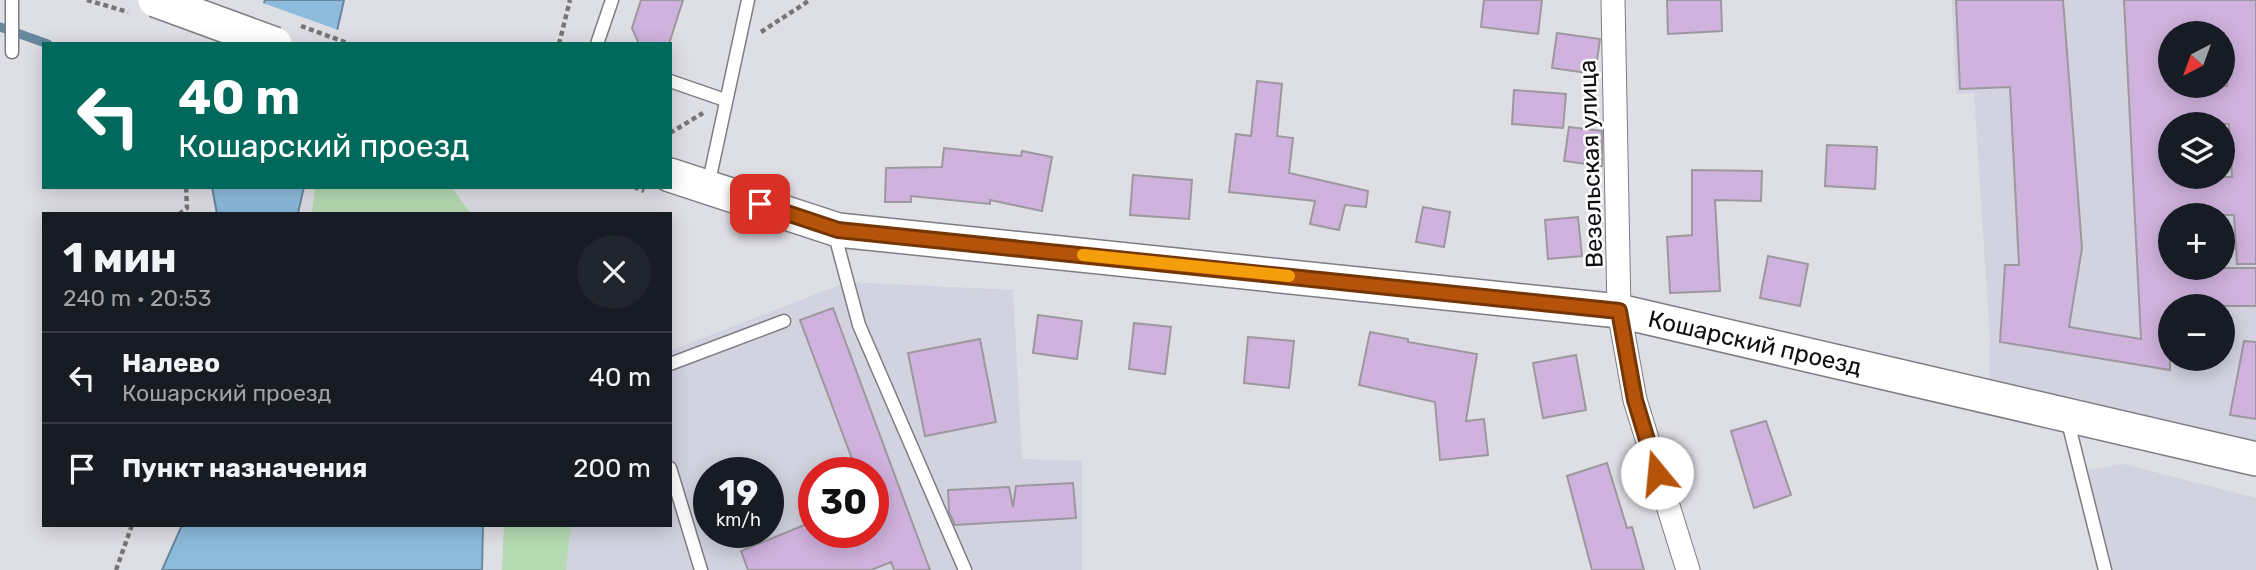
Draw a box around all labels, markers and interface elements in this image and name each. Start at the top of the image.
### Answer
north arrow [2158,21,2235,98]
map controls [2158,21,2235,371]
street label: Везельская улица [1573,59,1609,269]
text: 40 m [178,68,300,126]
icon: left [63,70,154,161]
button: layers [2158,112,2235,189]
text: Кошарский проезд [178,127,469,165]
pin [730,174,790,234]
icon: arrive [741,185,779,223]
button: + [2158,203,2235,280]
text: 1 мин [63,233,177,283]
button: close [577,235,651,309]
text: 240 m · 20:53 [63,284,212,312]
button: − [2158,294,2235,371]
street label: Кошарский проезд [1645,305,1865,381]
text: Налево [122,348,220,379]
icon: left [63,359,101,397]
text: 40 m [589,362,651,393]
text: Кошарский проезд [122,379,331,407]
position arrow [1620,436,1694,510]
icon: arrive [63,450,101,488]
text: Пункт назначения [122,453,367,484]
text: 200 m [573,453,651,484]
speed limit sign: 30 [798,457,889,548]
text: 19 [719,472,758,514]
text: km/h [716,509,761,531]

